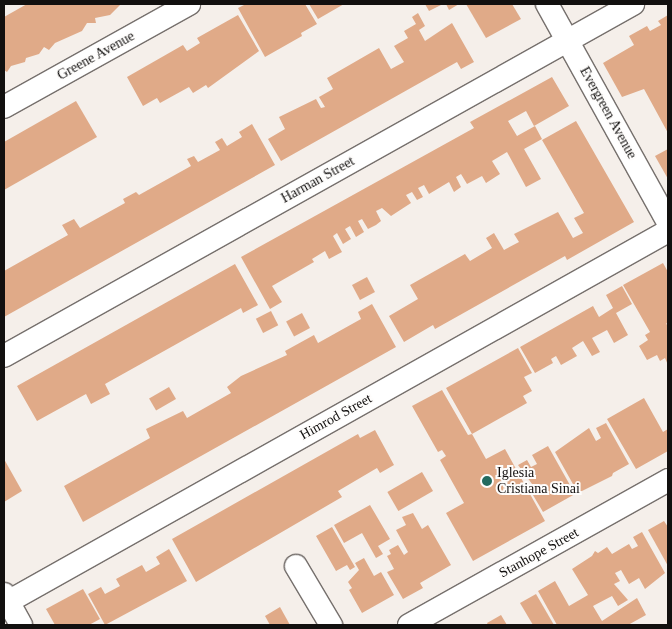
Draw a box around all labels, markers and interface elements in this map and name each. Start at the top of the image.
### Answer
street label: Greene Avenue [54,28,138,84]
street label: Evergreen Avenue [576,64,640,162]
street label: Harman Street [278,153,358,207]
street label: Himrod Street [297,390,375,444]
place label: Iglesia Cristiana Sinai [497,465,580,498]
marker: Iglesia Cristiana Sinai [481,475,493,487]
street label: Stanhope Street [496,524,582,582]

